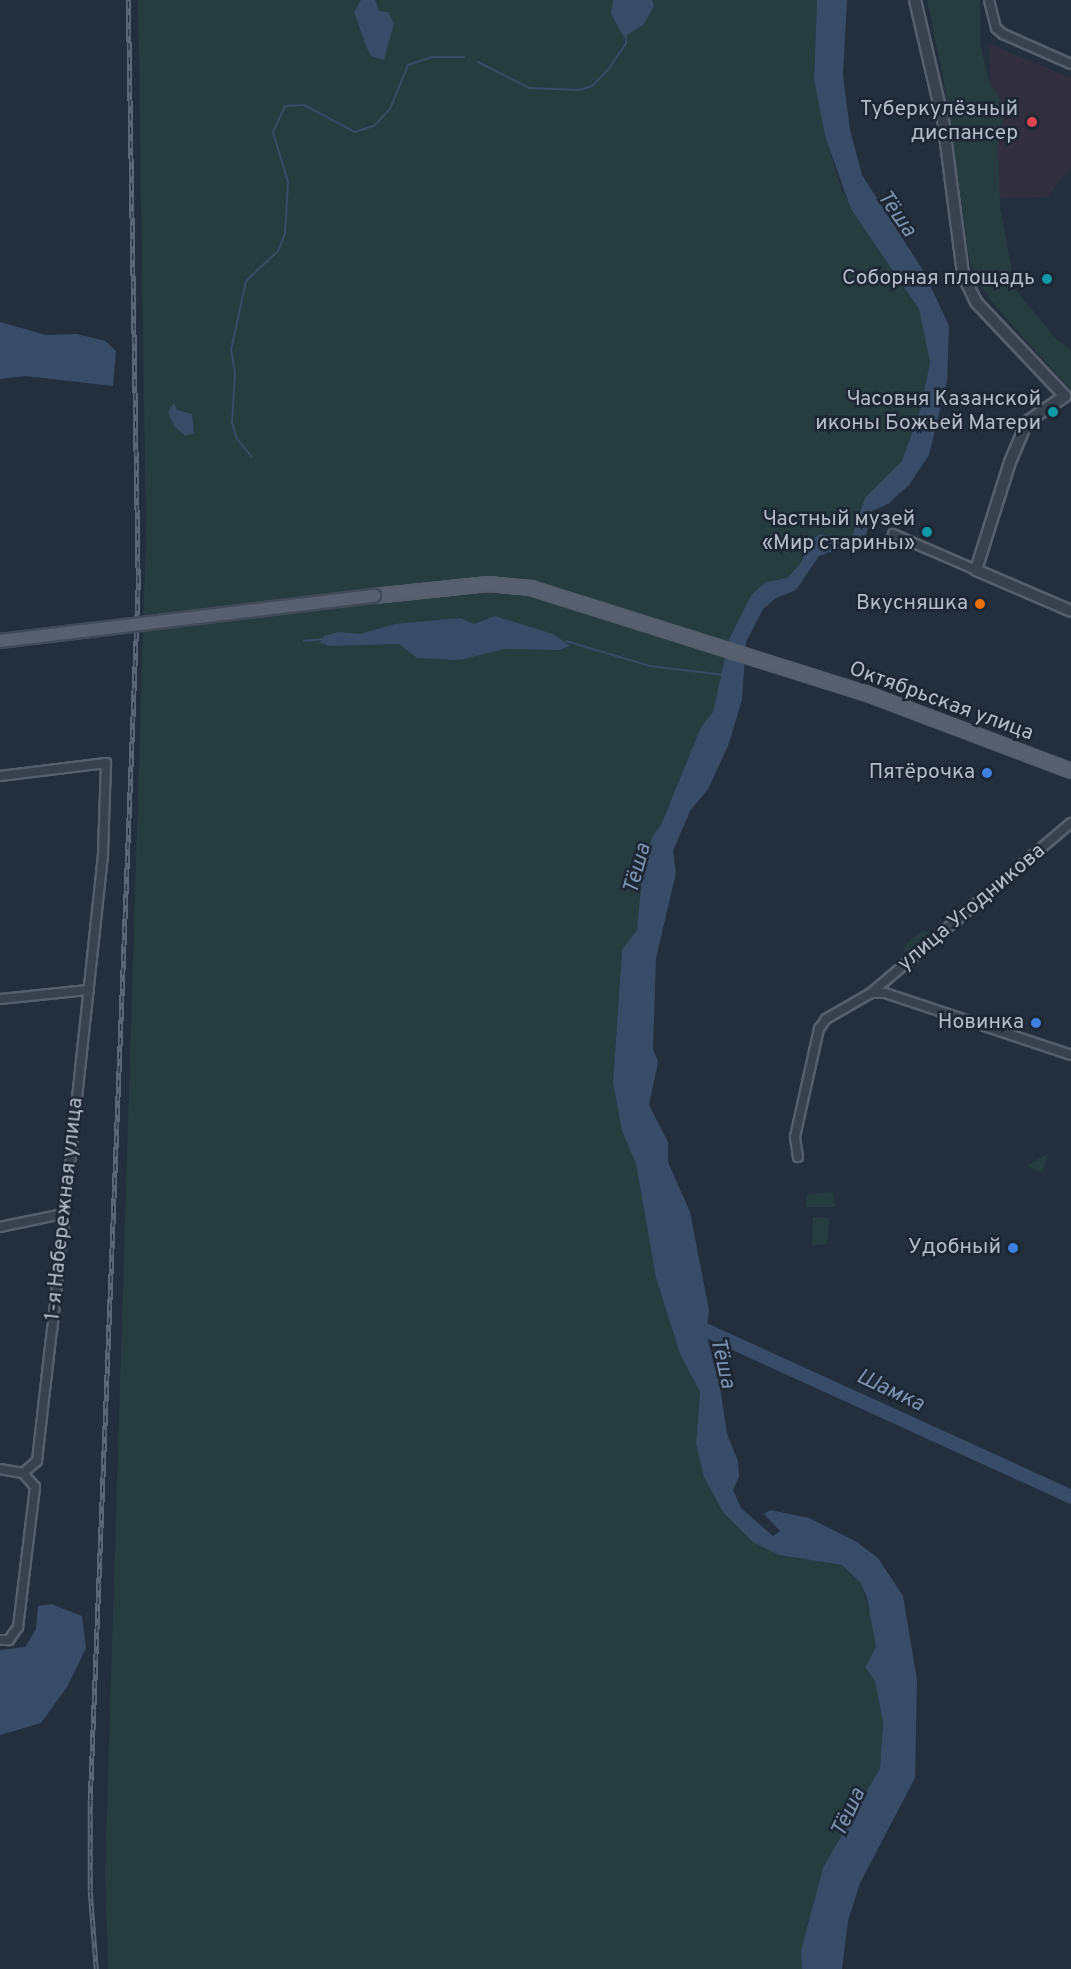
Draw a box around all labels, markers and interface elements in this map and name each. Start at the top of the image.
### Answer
place label: Туберкулёзный диспансер [860,97,1018,147]
marker: Туберкулёзный диспансер [1023,113,1041,131]
water label: Тёша [870,185,922,243]
place label: Соборная площадь [842,266,1035,292]
marker: Соборная площадь [1040,272,1054,286]
place label: Часовня Казанской иконы Божьей Матери [815,387,1041,437]
marker: Часовня Казанской иконы Божьей Матери [1046,405,1060,419]
place label: Частный музей «Мир старины» [762,507,915,557]
marker: Частный музей «Мир старины» [920,525,934,539]
place label: Вкусняшка [856,591,968,617]
marker: Вкусняшка [973,597,987,611]
street label: Октябрьская улица [845,657,1037,747]
place label: Пятёрочка [869,760,975,786]
marker: Пятёрочка [980,766,994,780]
street label: улица Угодникова [893,839,1051,977]
water label: Тёша [619,841,657,897]
place label: Новинка [938,1010,1024,1036]
marker: Новинка [1029,1016,1043,1030]
street label: 1-я Набережная улица [41,1096,89,1322]
place label: Удобный [908,1235,1001,1261]
marker: Удобный [1006,1241,1020,1255]
water label: Тёша [703,1335,741,1391]
water label: Шамка [852,1364,928,1418]
water label: Тёша [826,1784,872,1842]

